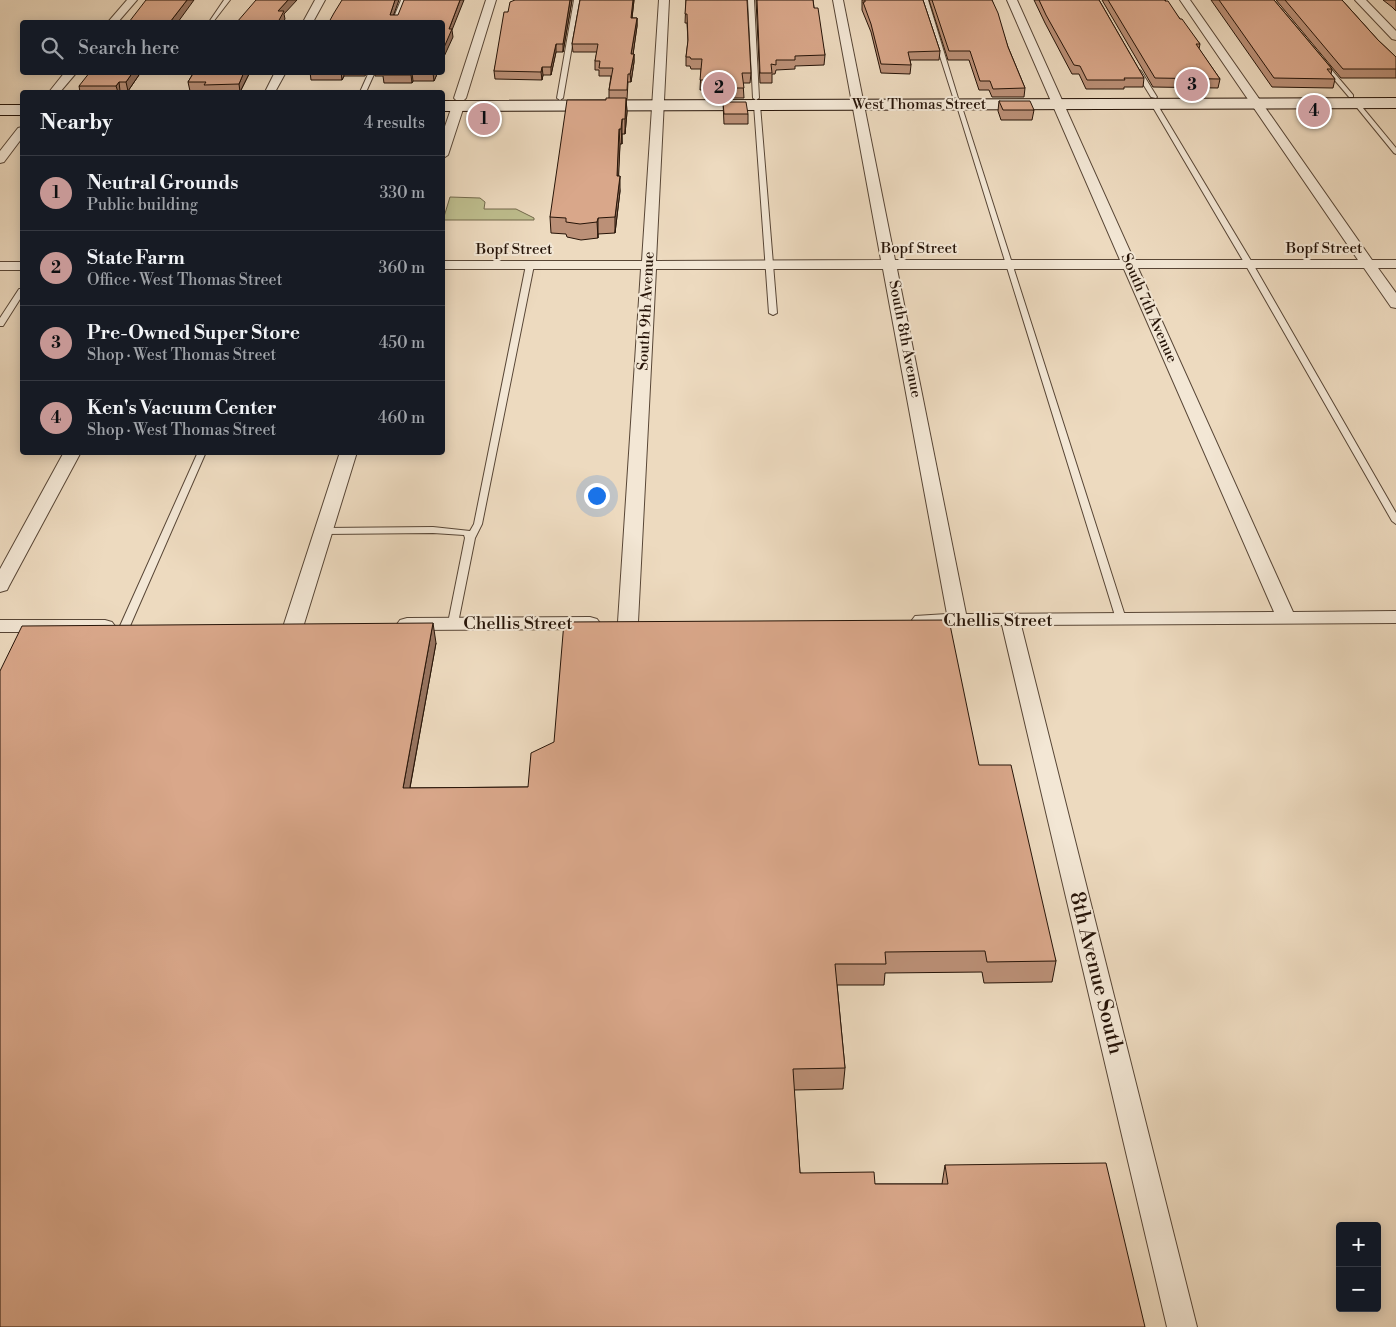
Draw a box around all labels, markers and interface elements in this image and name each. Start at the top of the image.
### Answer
search box [20,20,445,75]
icon: search [38,34,66,62]
text: Search here [78,36,179,60]
pin: 3 [1176,66,1208,104]
pin: 2 [703,69,735,107]
pin: 4 [1298,92,1330,130]
street label: West Thomas Street [851,95,987,114]
pin: 1 [468,100,500,138]
text: Nearby [40,110,113,136]
text: 4 results [364,113,425,133]
text: Neutral Grounds [87,171,238,195]
text: 1 [52,183,60,203]
text: 330 m [379,183,425,203]
text: Public building [87,195,198,215]
street label: Bopf Street [880,239,958,258]
street label: Bopf Street [1285,239,1363,258]
street label: Bopf Street [475,240,553,259]
text: State Farm [87,246,185,270]
street label: South 7th Avenue [1116,250,1182,366]
street label: South 9th Avenue [633,251,659,371]
text: 2 [51,258,61,278]
text: 360 m [379,258,425,278]
text: Office · West Thomas Street [87,270,282,290]
street label: South 8th Avenue [884,279,926,399]
text: Pre-Owned Super Store [87,321,300,345]
text: 3 [51,333,61,353]
text: 450 m [379,333,425,353]
text: Shop · West Thomas Street [87,345,276,365]
text: Ken's Vacuum Center [87,396,277,420]
text: 4 [51,408,61,428]
text: 460 m [378,408,425,428]
text: Shop · West Thomas Street [87,420,276,440]
your location [584,483,610,509]
street label: Chellis Street [943,609,1053,632]
street label: Chellis Street [463,612,573,635]
street label: 8th Avenue South [1063,889,1129,1058]
map controls [1336,1222,1381,1312]
button: + [1336,1222,1381,1267]
button: − [1336,1267,1381,1312]

